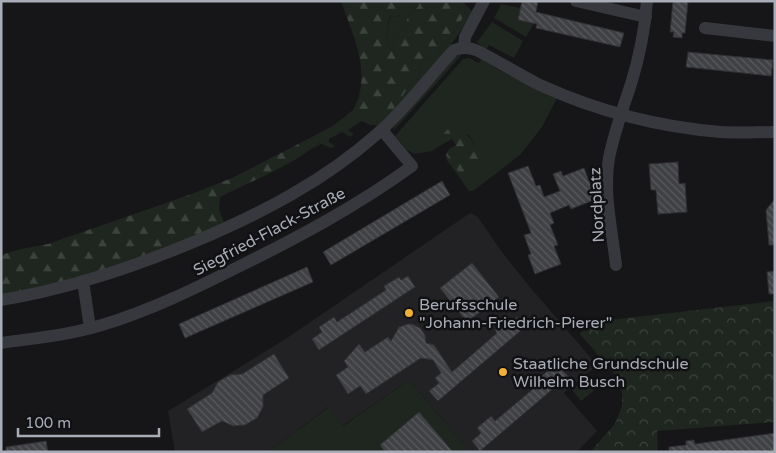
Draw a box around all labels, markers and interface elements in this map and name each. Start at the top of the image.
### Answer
street label: Nordplatz [585,167,609,243]
street label: Siegfried-Flack-Straße [190,183,349,280]
place label: Berufsschule "Johann-Friedrich-Pierer" [419,295,612,333]
marker: Berufsschule "Johann-Friedrich-Pierer" [403,307,415,319]
place label: Staatliche Grundschule Wilhelm Busch [513,354,688,392]
marker: Staatliche Grundschule Wilhelm Busch [497,366,509,378]
scale bar [18,406,159,438]
text: 100 m [25,414,71,432]

